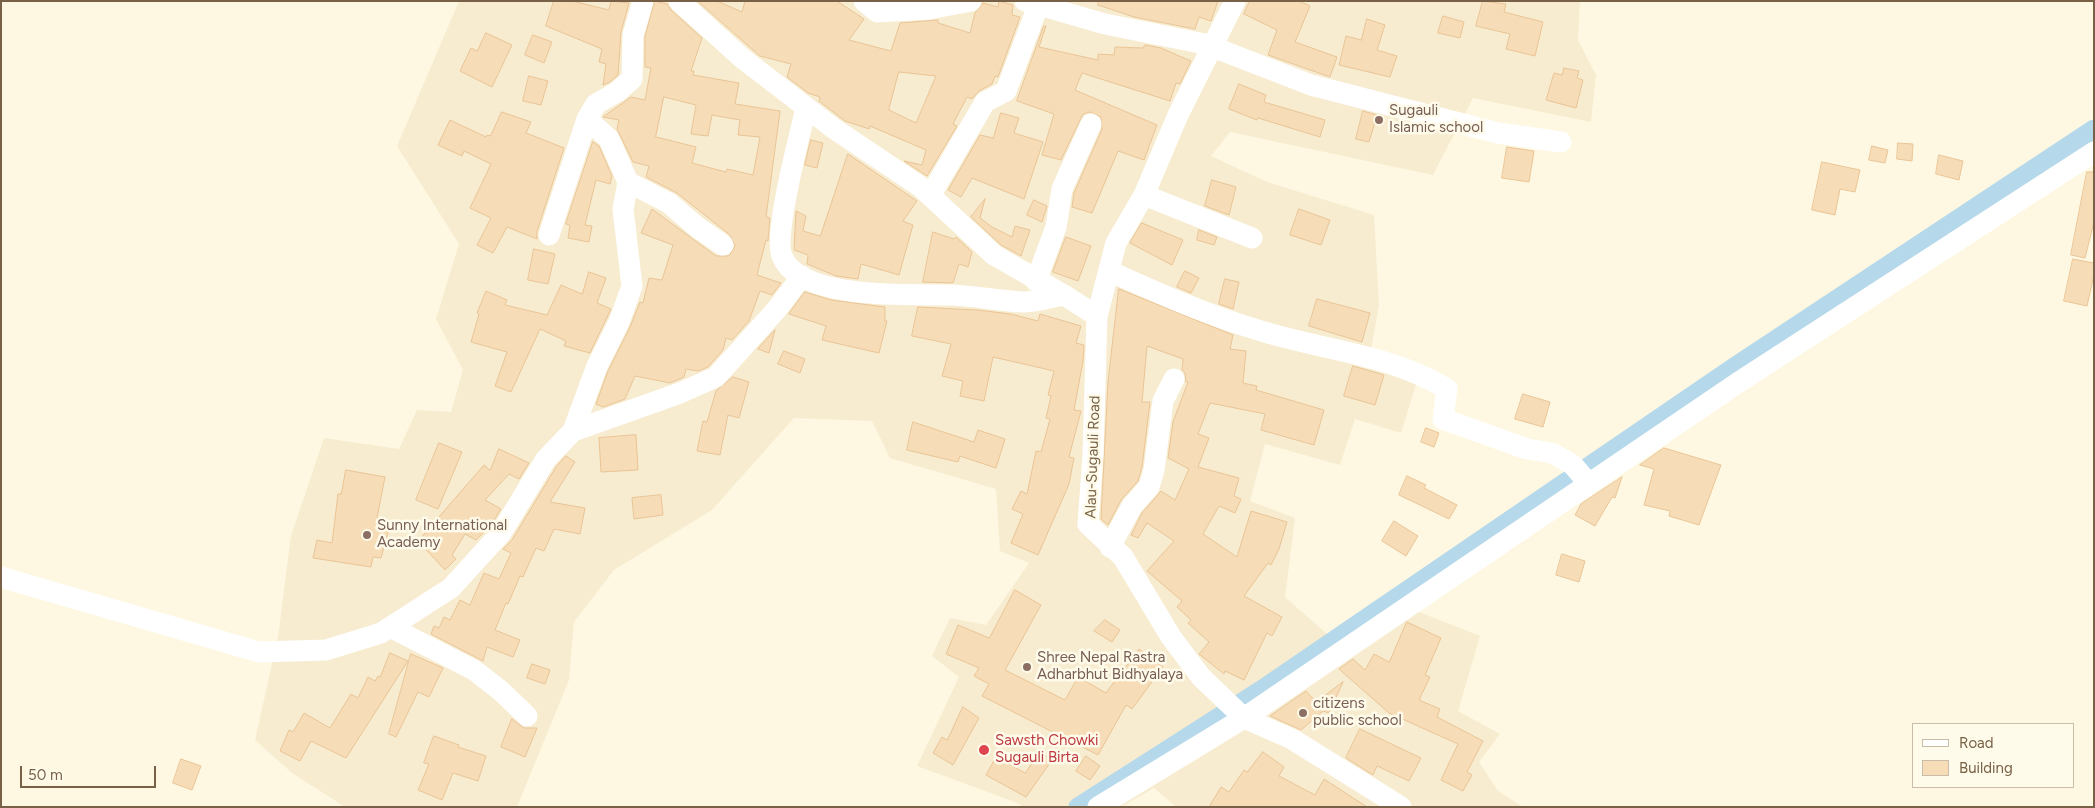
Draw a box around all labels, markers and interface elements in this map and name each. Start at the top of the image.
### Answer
place label: Sugauli Islamic school [1389,102,1483,137]
marker: Sugauli Islamic school [1373,114,1385,126]
street label: Alau-Sugauli Road [1082,395,1104,519]
place label: Sunny International Academy [377,517,507,552]
marker: Sunny International Academy [361,529,373,541]
place label: Shree Nepal Rastra Adharbhut Bidhyalaya [1037,649,1183,684]
marker: Shree Nepal Rastra Adharbhut Bidhyalaya [1021,661,1033,673]
place label: citizens public school [1313,695,1402,730]
marker: citizens public school [1297,707,1309,719]
legend [1912,723,2075,788]
place label: Sawsth Chowki Sugauli Birta [995,732,1098,767]
text: Road [1959,734,1994,752]
marker: Sawsth Chowki Sugauli Birta [977,743,991,757]
scale bar [22,756,159,788]
text: Building [1959,759,2013,777]
text: 50 m [28,766,63,784]

